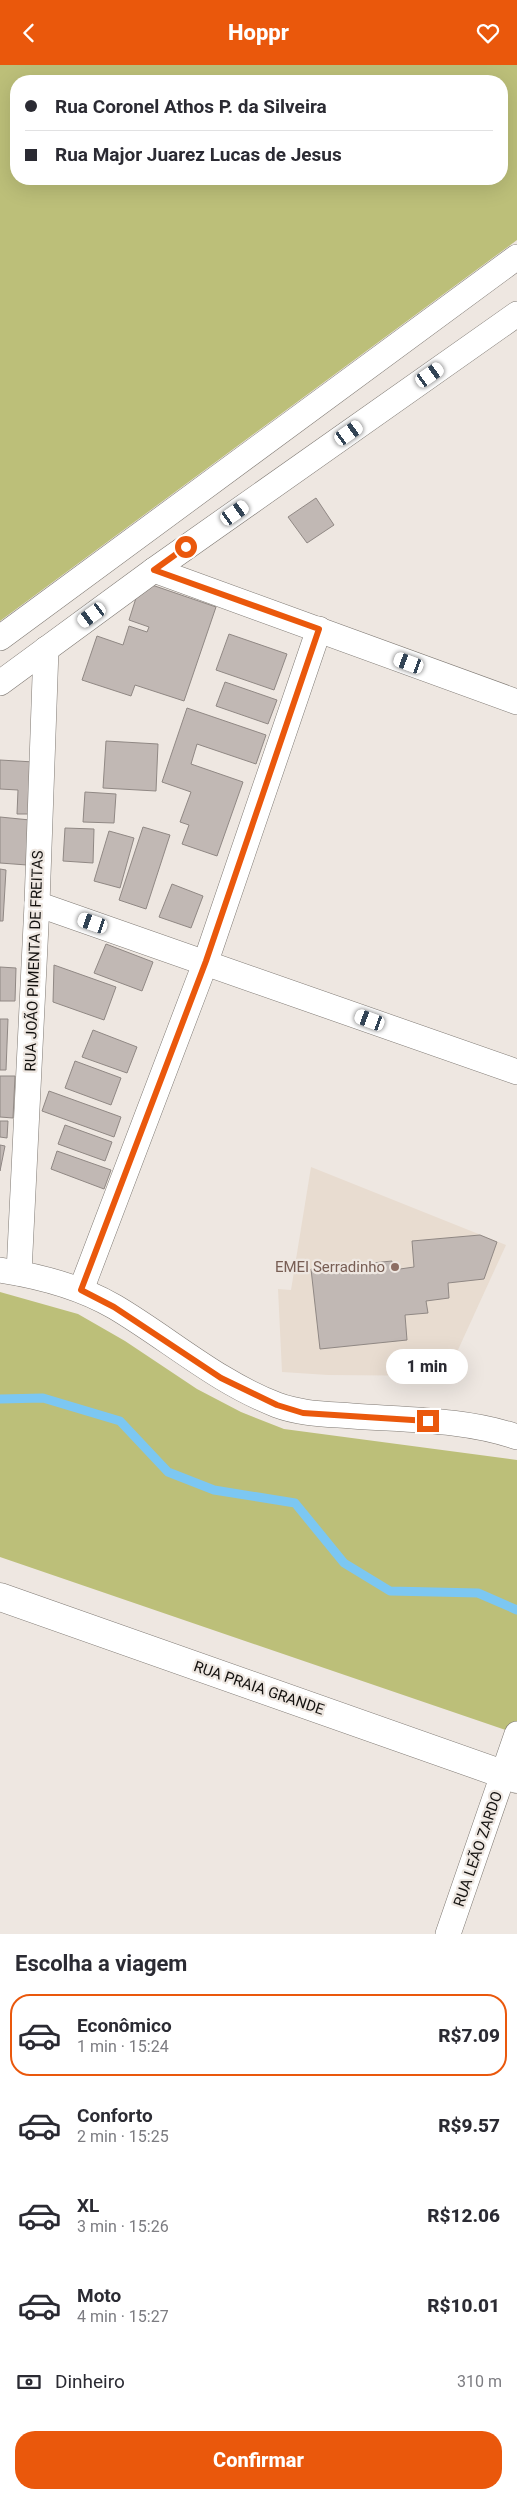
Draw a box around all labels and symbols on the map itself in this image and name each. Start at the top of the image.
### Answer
car [413,360,446,390]
car [332,418,365,448]
car [218,498,251,528]
route start [175,536,197,558]
car [75,600,108,630]
car [392,651,425,675]
street label: RUA JOÃO PIMENTA DE FREITAS [21,850,47,1072]
car [76,911,109,935]
car [353,1008,386,1032]
place label: EMEI Serradinho [275,1258,385,1276]
marker: EMEI Serradinho [389,1261,401,1273]
callout: 1 min [387,1349,469,1383]
route end [417,1410,439,1432]
street label: RUA PRAIA GRANDE [191,1657,327,1719]
street label: RUA LEÃO ZARDO [450,1789,506,1909]

